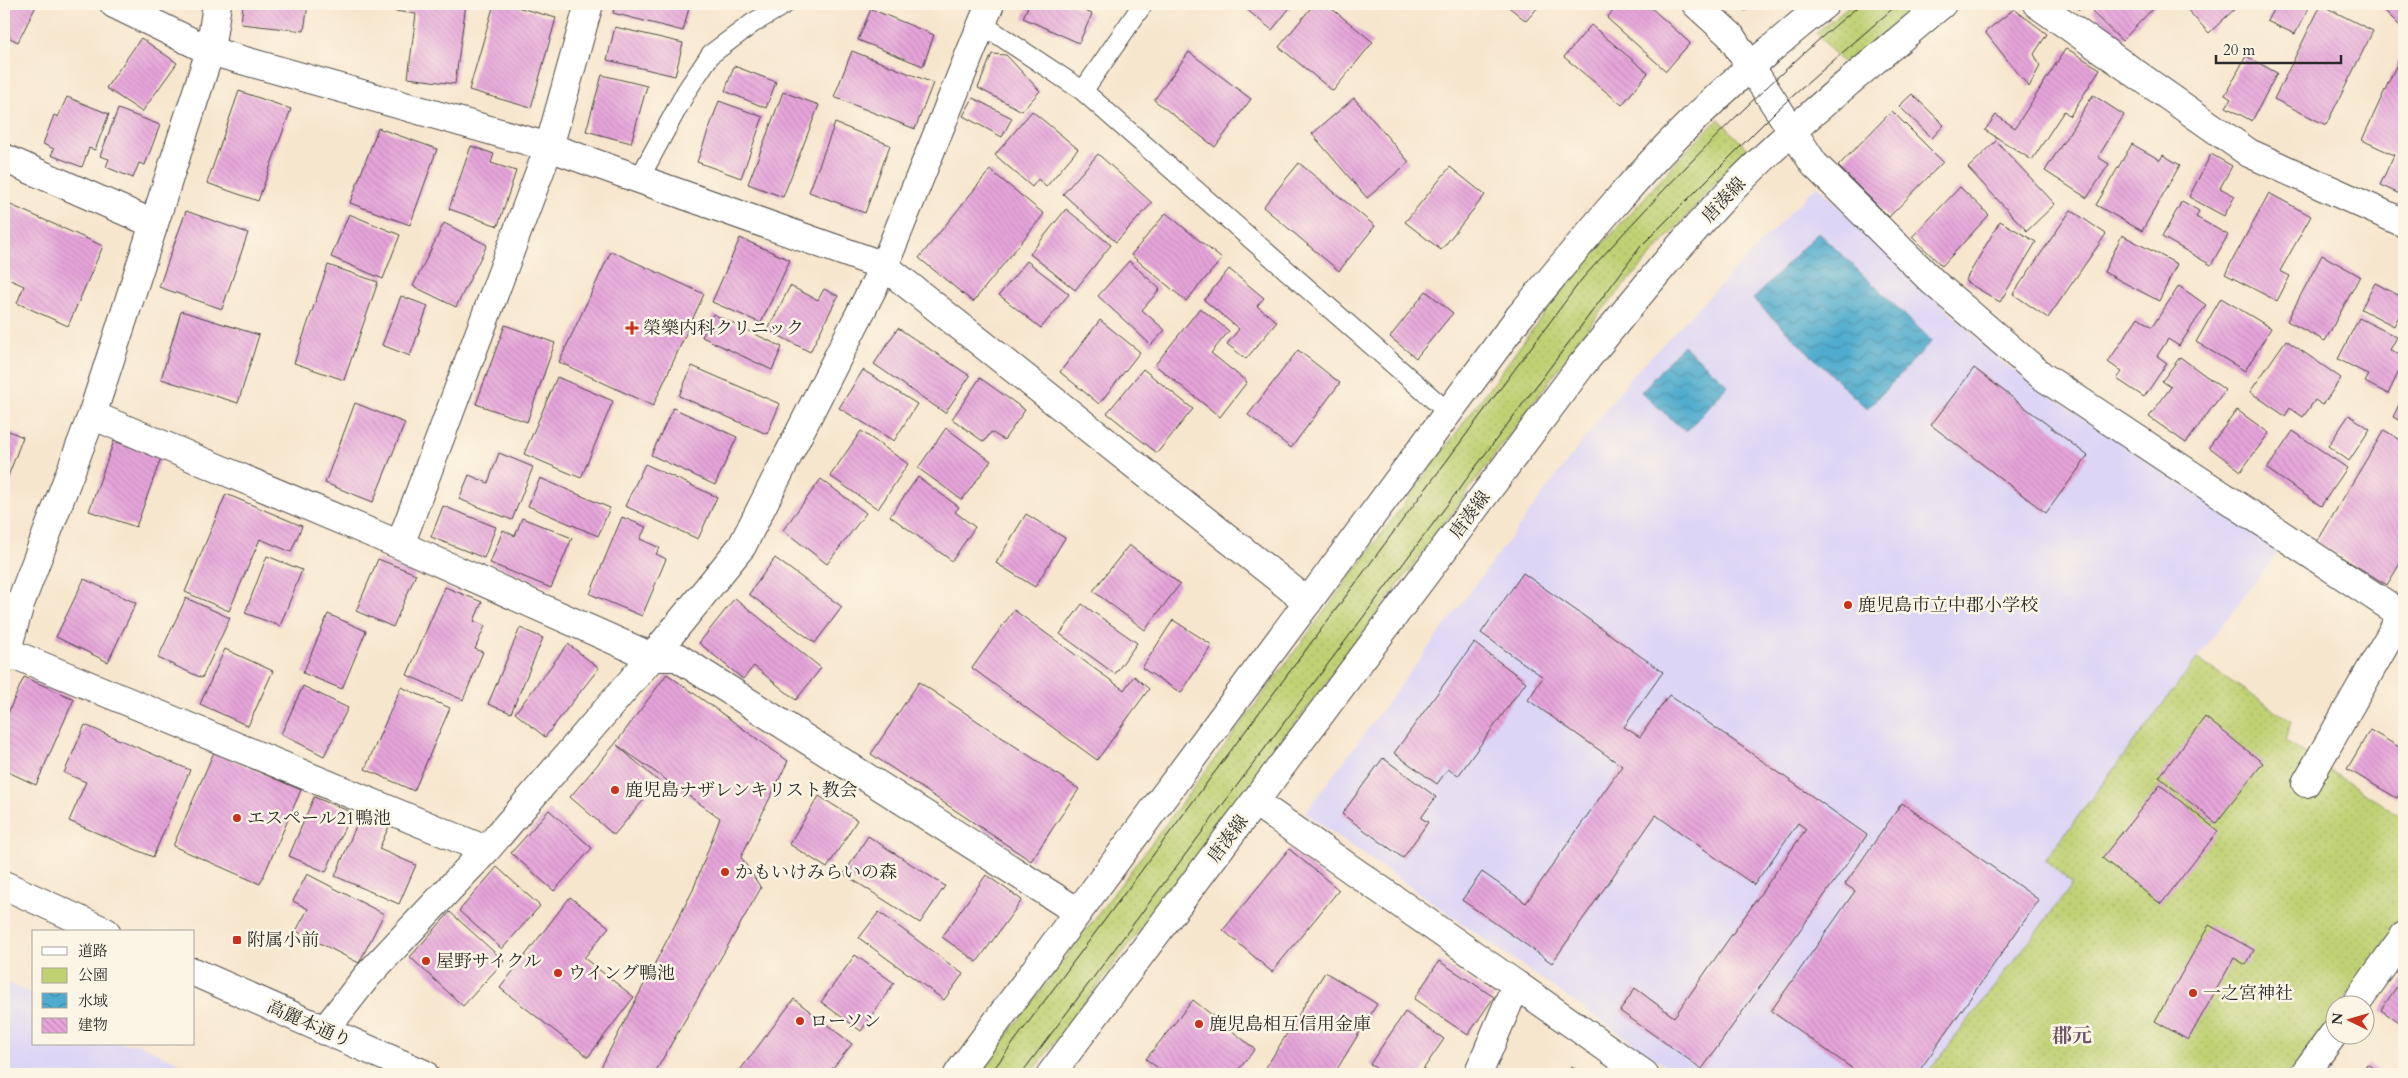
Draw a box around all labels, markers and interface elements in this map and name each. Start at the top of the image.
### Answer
scale bar [2216,32,2340,64]
text: 20 m [2223,40,2255,60]
street label: 唐湊線 [1696,172,1752,228]
place label: 榮樂内科クリニック [643,316,804,341]
marker: 榮樂内科クリニック [625,321,639,335]
street label: 唐湊線 [1444,486,1496,544]
place label: 鹿児島市立中郡小学校 [1858,593,2038,618]
marker: 鹿児島市立中郡小学校 [1842,599,1854,611]
place label: 鹿児島ナザレンキリスト教会 [625,778,858,803]
marker: 鹿児島ナザレンキリスト教会 [609,784,621,796]
place label: エスペール21鴨池 [247,806,391,831]
street label: 唐湊線 [1202,810,1254,868]
marker: エスペール21鴨池 [231,812,243,824]
place label: かもいけみらいの森 [735,860,897,885]
marker: かもいけみらいの森 [719,866,731,878]
place label: 附属小前 [247,928,319,953]
legend [32,930,195,1046]
marker: 附属小前 [231,934,243,946]
text: 道路 [78,941,108,961]
place label: 屋野サイクル [436,949,542,974]
marker: 屋野サイクル [420,955,432,967]
place label: ウイング鴨池 [568,961,675,986]
text: 公園 [78,965,108,985]
marker: ウイング鴨池 [552,967,564,979]
place label: 一之宮神社 [2203,981,2293,1006]
marker: 一之宮神社 [2187,987,2199,999]
text: 水域 [78,991,108,1011]
street label: 高麗本通り [263,994,355,1054]
north arrow [2326,996,2376,1046]
place label: ローソン [810,1009,881,1034]
place label: 鹿児島相互信用金庫 [1209,1012,1371,1037]
text: N [2328,1012,2348,1026]
text: 建物 [78,1015,108,1035]
marker: ローソン [794,1015,806,1027]
marker: 鹿児島相互信用金庫 [1193,1018,1205,1030]
district label: 郡元 [2052,1022,2092,1049]

